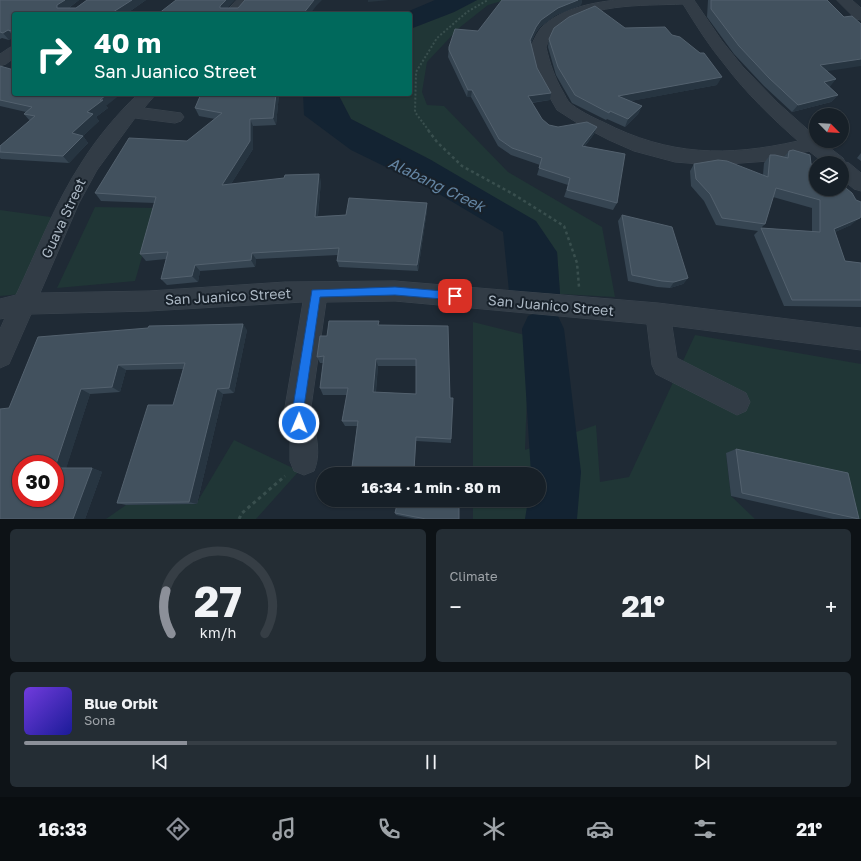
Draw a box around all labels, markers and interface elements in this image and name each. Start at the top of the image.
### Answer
text: 40 m [94,26,161,59]
icon: right [28,28,80,80]
text: San Juanico Street [94,60,257,82]
north arrow [809,108,849,148]
map controls [809,108,849,196]
water label: Alabang Creek [386,153,489,217]
button: layers [809,156,849,196]
street label: Guava Street [37,175,89,261]
pin [438,279,472,313]
street label: San Juanico Street [164,284,292,308]
icon: arrive [444,285,466,307]
street label: San Juanico Street [487,291,615,319]
position arrow [278,402,320,444]
speed limit sign: 30 [12,455,64,507]
text: 16:34 · 1 min · 80 m [361,478,501,496]
text: Climate [450,568,497,584]
text: 27 [194,575,242,625]
text: 21° [622,588,665,624]
text: − [450,593,462,620]
text: + [825,593,837,620]
text: km/h [200,623,236,640]
text: Blue Orbit [84,694,158,712]
text: Sona [84,712,115,728]
icon: previous [149,751,171,773]
icon: pause [420,751,442,773]
icon: next [691,751,713,773]
icon: directions [164,815,192,843]
icon: music [270,815,298,843]
icon: phone [375,815,403,843]
icon: climate [480,815,508,843]
icon: car [586,815,614,843]
icon: filters [691,815,719,843]
text: 16:33 [39,818,87,840]
text: 21° [796,818,822,840]

